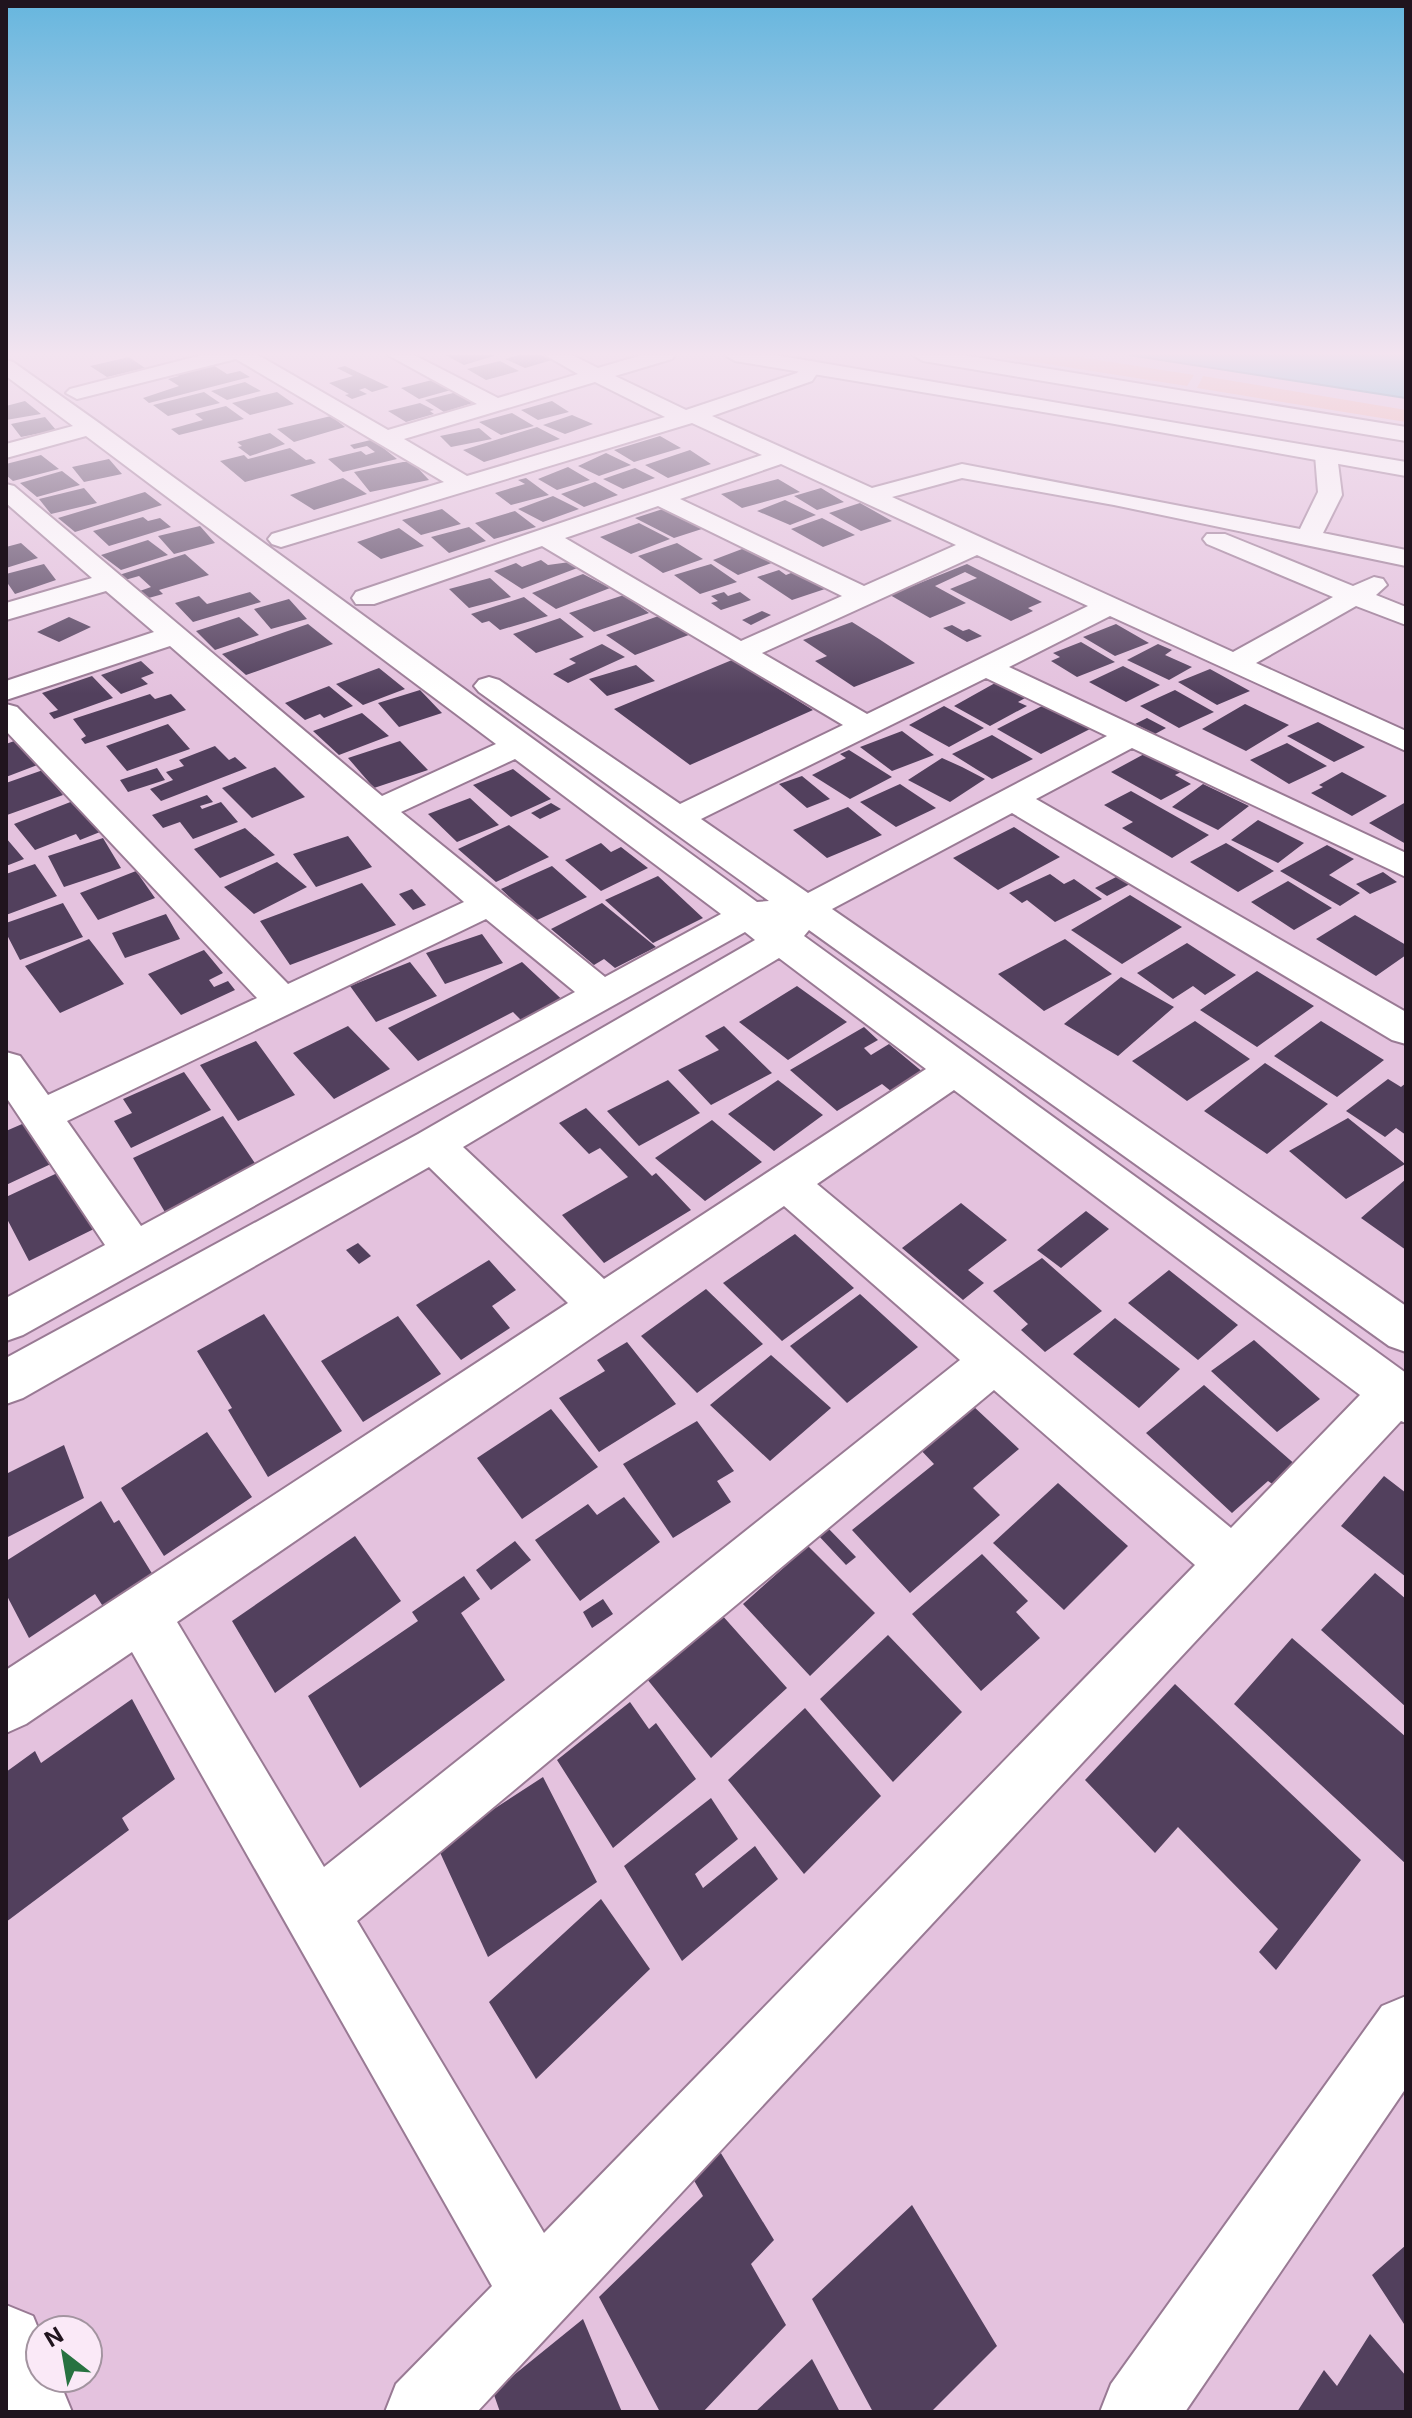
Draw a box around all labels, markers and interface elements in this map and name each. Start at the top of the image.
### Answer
north arrow [24,2314,104,2394]
text: N [40,2321,68,2352]

